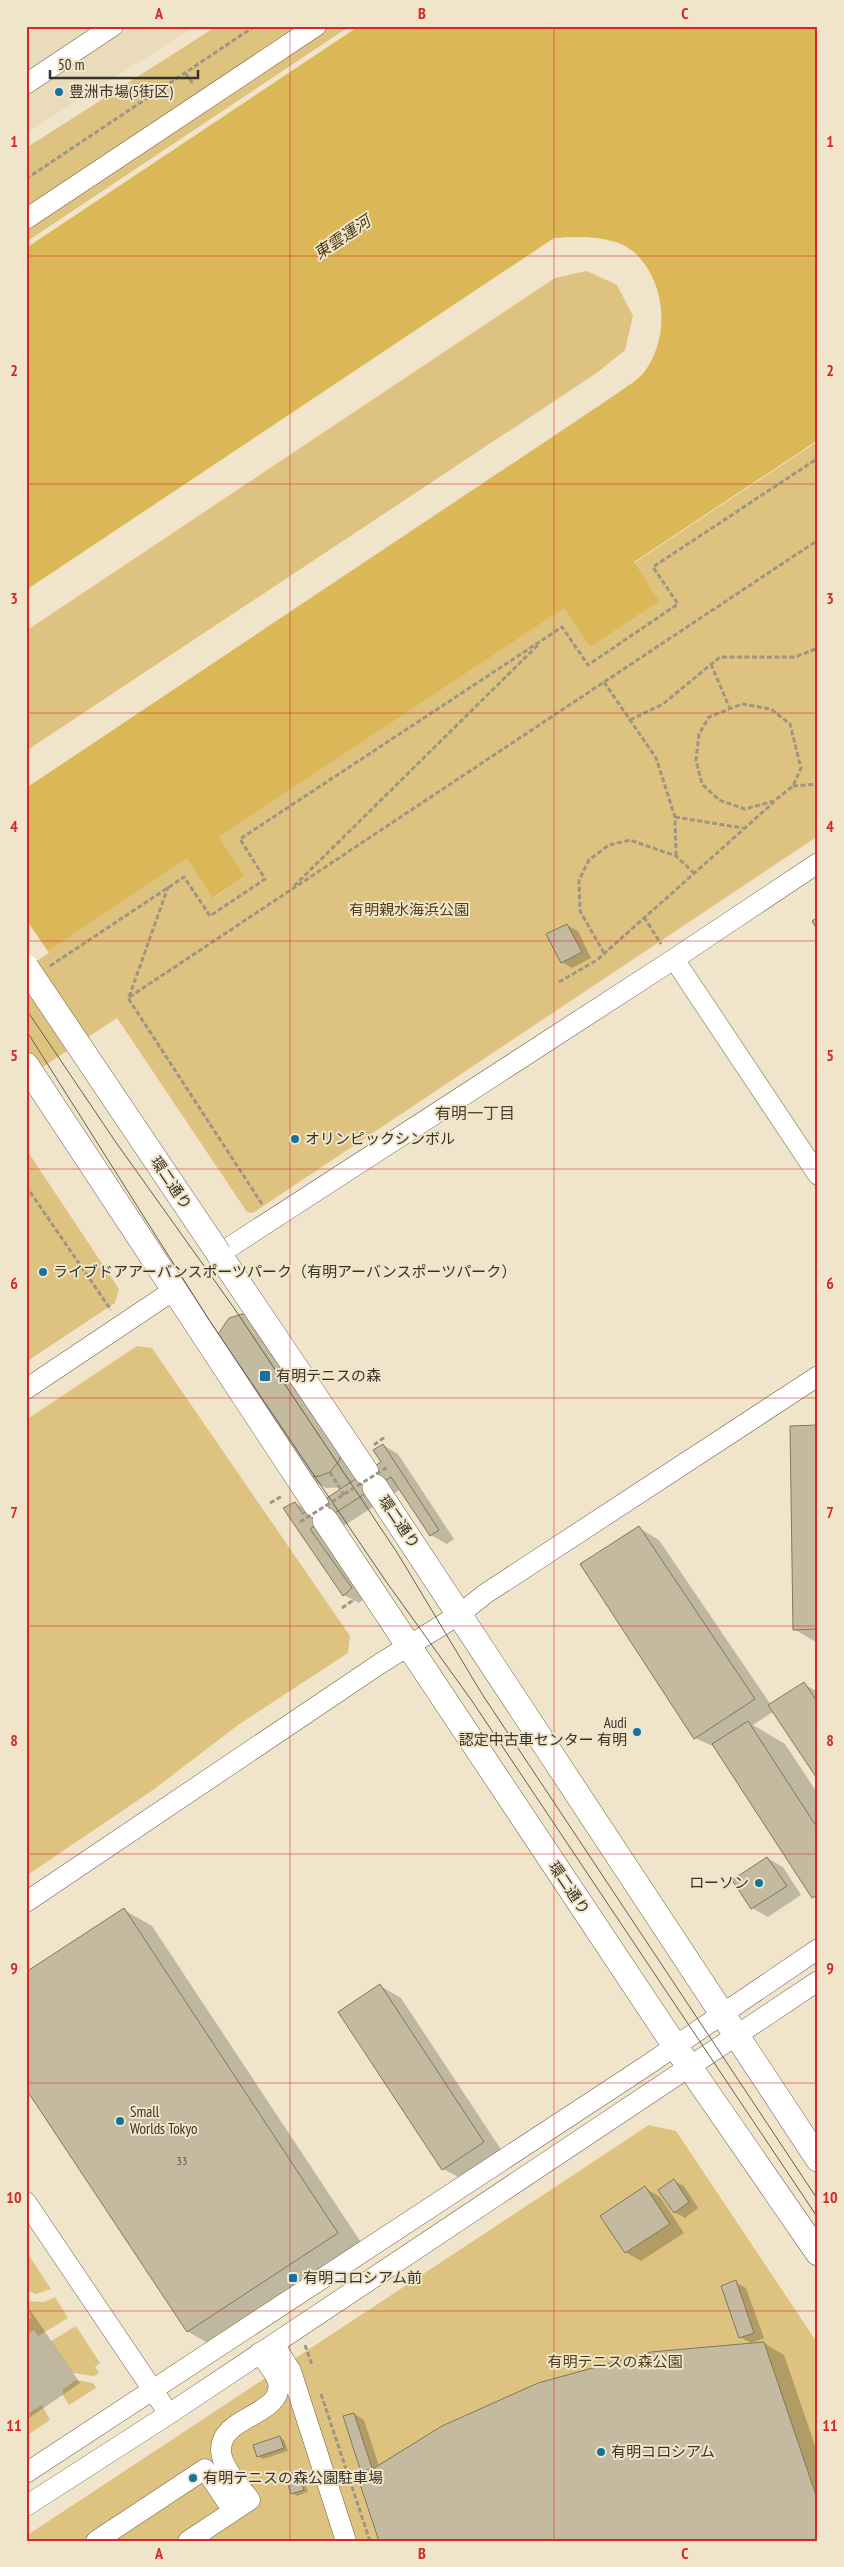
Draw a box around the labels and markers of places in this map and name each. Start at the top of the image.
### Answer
place label: 豊洲市場(5街区) [69,82,173,101]
marker: 豊洲市場(5街区) [53,86,65,98]
place label: オリンピックシンボル [305,1129,455,1148]
marker: オリンピックシンボル [289,1133,301,1145]
place label: ライブドアアーバンスポーツパーク（有明アーバンスポーツパーク） [53,1262,516,1281]
marker: ライブドアアーバンスポーツパーク（有明アーバンスポーツパーク） [37,1266,49,1278]
place label: 有明テニスの森 [276,1366,381,1385]
marker: 有明テニスの森 [258,1369,272,1383]
place label: Audi 認定中古車センター 有明 [459,1713,627,1749]
marker: Audi 認定中古車センター 有明 [631,1726,643,1738]
place label: ローソン [689,1873,749,1892]
marker: ローソン [753,1877,765,1889]
place label: Small Worlds Tokyo [130,2102,198,2138]
marker: Small Worlds Tokyo [114,2115,126,2127]
place label: 有明コロシアム前 [303,2268,422,2287]
marker: 有明コロシアム前 [287,2272,299,2284]
place label: 有明コロシアム [611,2442,715,2461]
marker: 有明コロシアム [595,2446,607,2458]
place label: 有明テニスの森公園駐車場 [203,2468,383,2487]
marker: 有明テニスの森公園駐車場 [187,2472,199,2484]

